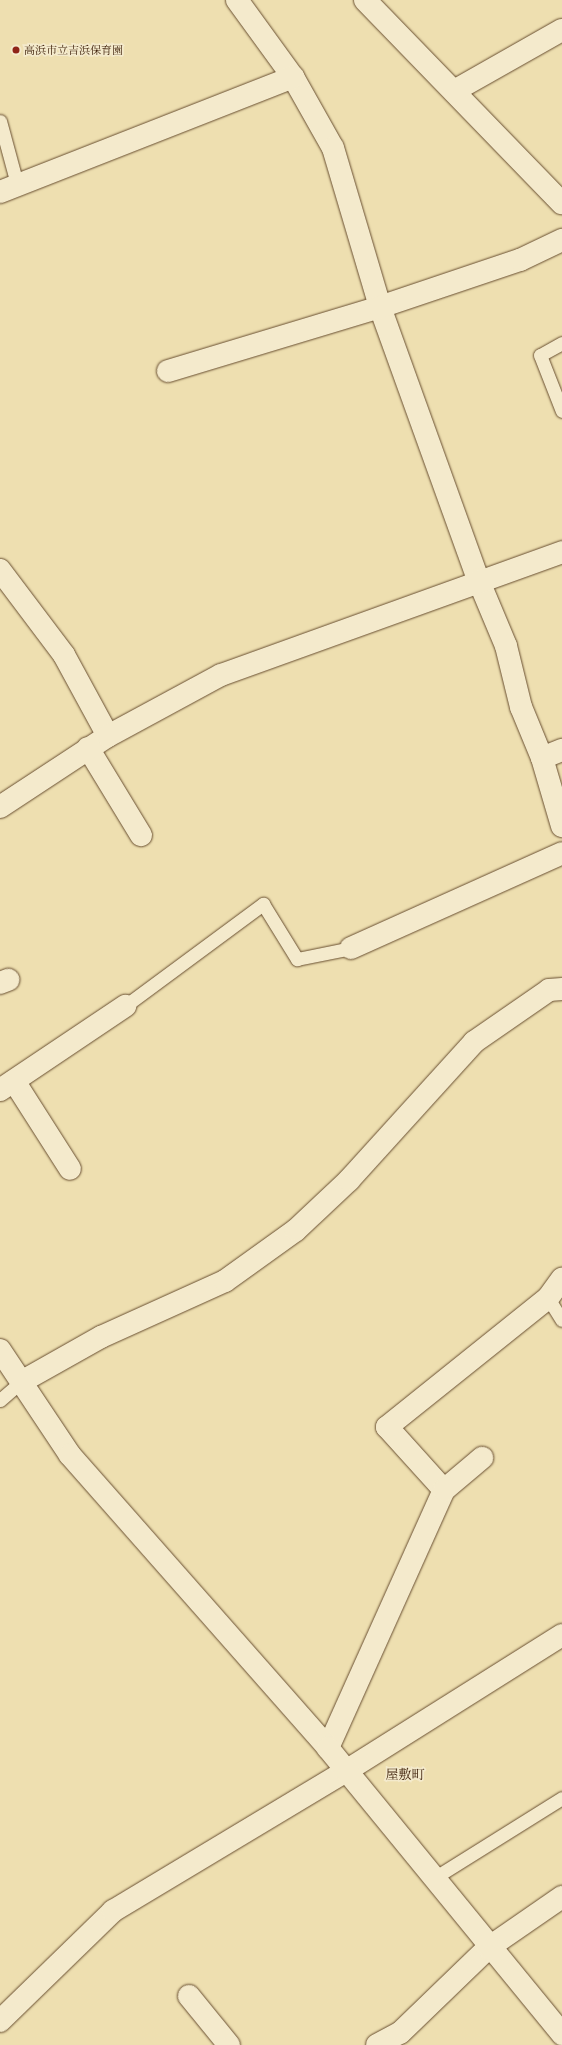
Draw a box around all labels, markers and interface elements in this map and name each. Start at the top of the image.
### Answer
place label: 高浜市立吉浜保育園 [24,43,123,57]
marker: 高浜市立吉浜保育園 [11,45,21,55]
district label: 屋敷町 [386,1766,424,1782]

